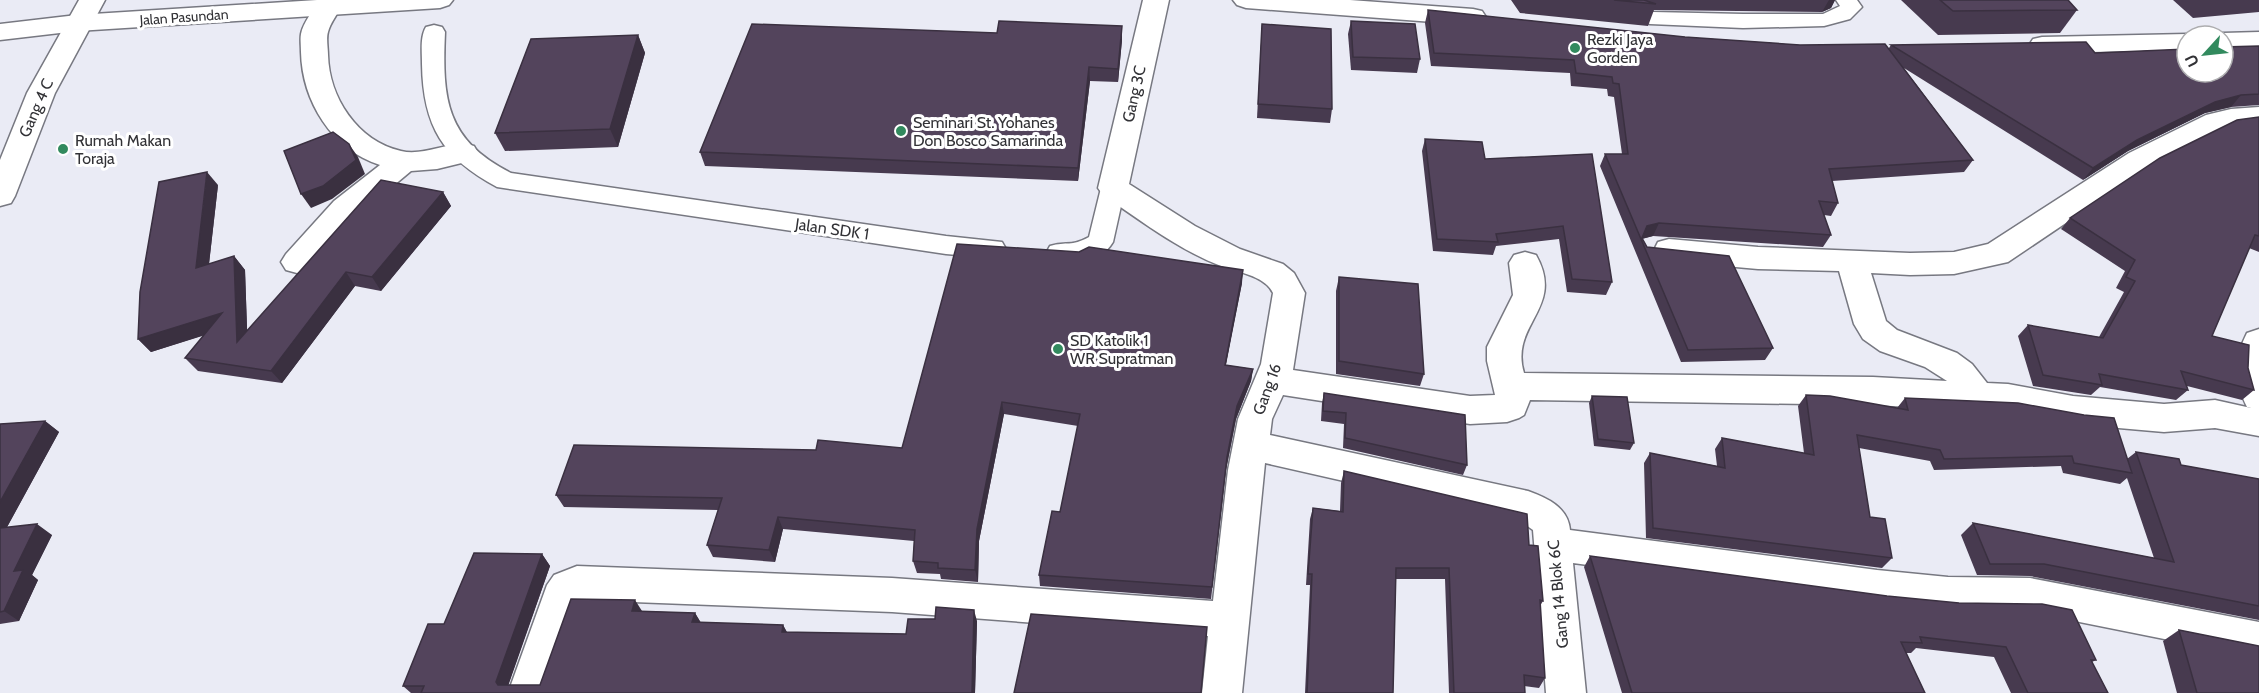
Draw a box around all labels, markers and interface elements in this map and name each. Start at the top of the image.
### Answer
street label: Jalan Pasundan [138,5,229,29]
north arrow [2175,24,2235,84]
place label: Rezki Jaya Gorden [1587,30,1653,67]
marker: Rezki Jaya Gorden [1568,41,1582,55]
text: U [2181,51,2203,70]
street label: Gang 3C [1118,64,1150,124]
street label: Gang 4 C [15,76,57,140]
place label: Seminari St. Yohanes Don Bosco Samarinda [913,113,1063,150]
marker: Seminari St. Yohanes Don Bosco Samarinda [894,124,908,138]
place label: Rumah Makan Toraja [75,131,171,168]
marker: Rumah Makan Toraja [56,142,70,156]
street label: Jalan SDK 1 [793,214,870,244]
place label: SD Katolik 1 WR Supratman [1070,331,1173,368]
marker: SD Katolik 1 WR Supratman [1051,342,1065,356]
street label: Gang 16 [1249,361,1285,417]
street label: Gang 14 Blok 6C [1544,539,1572,649]

